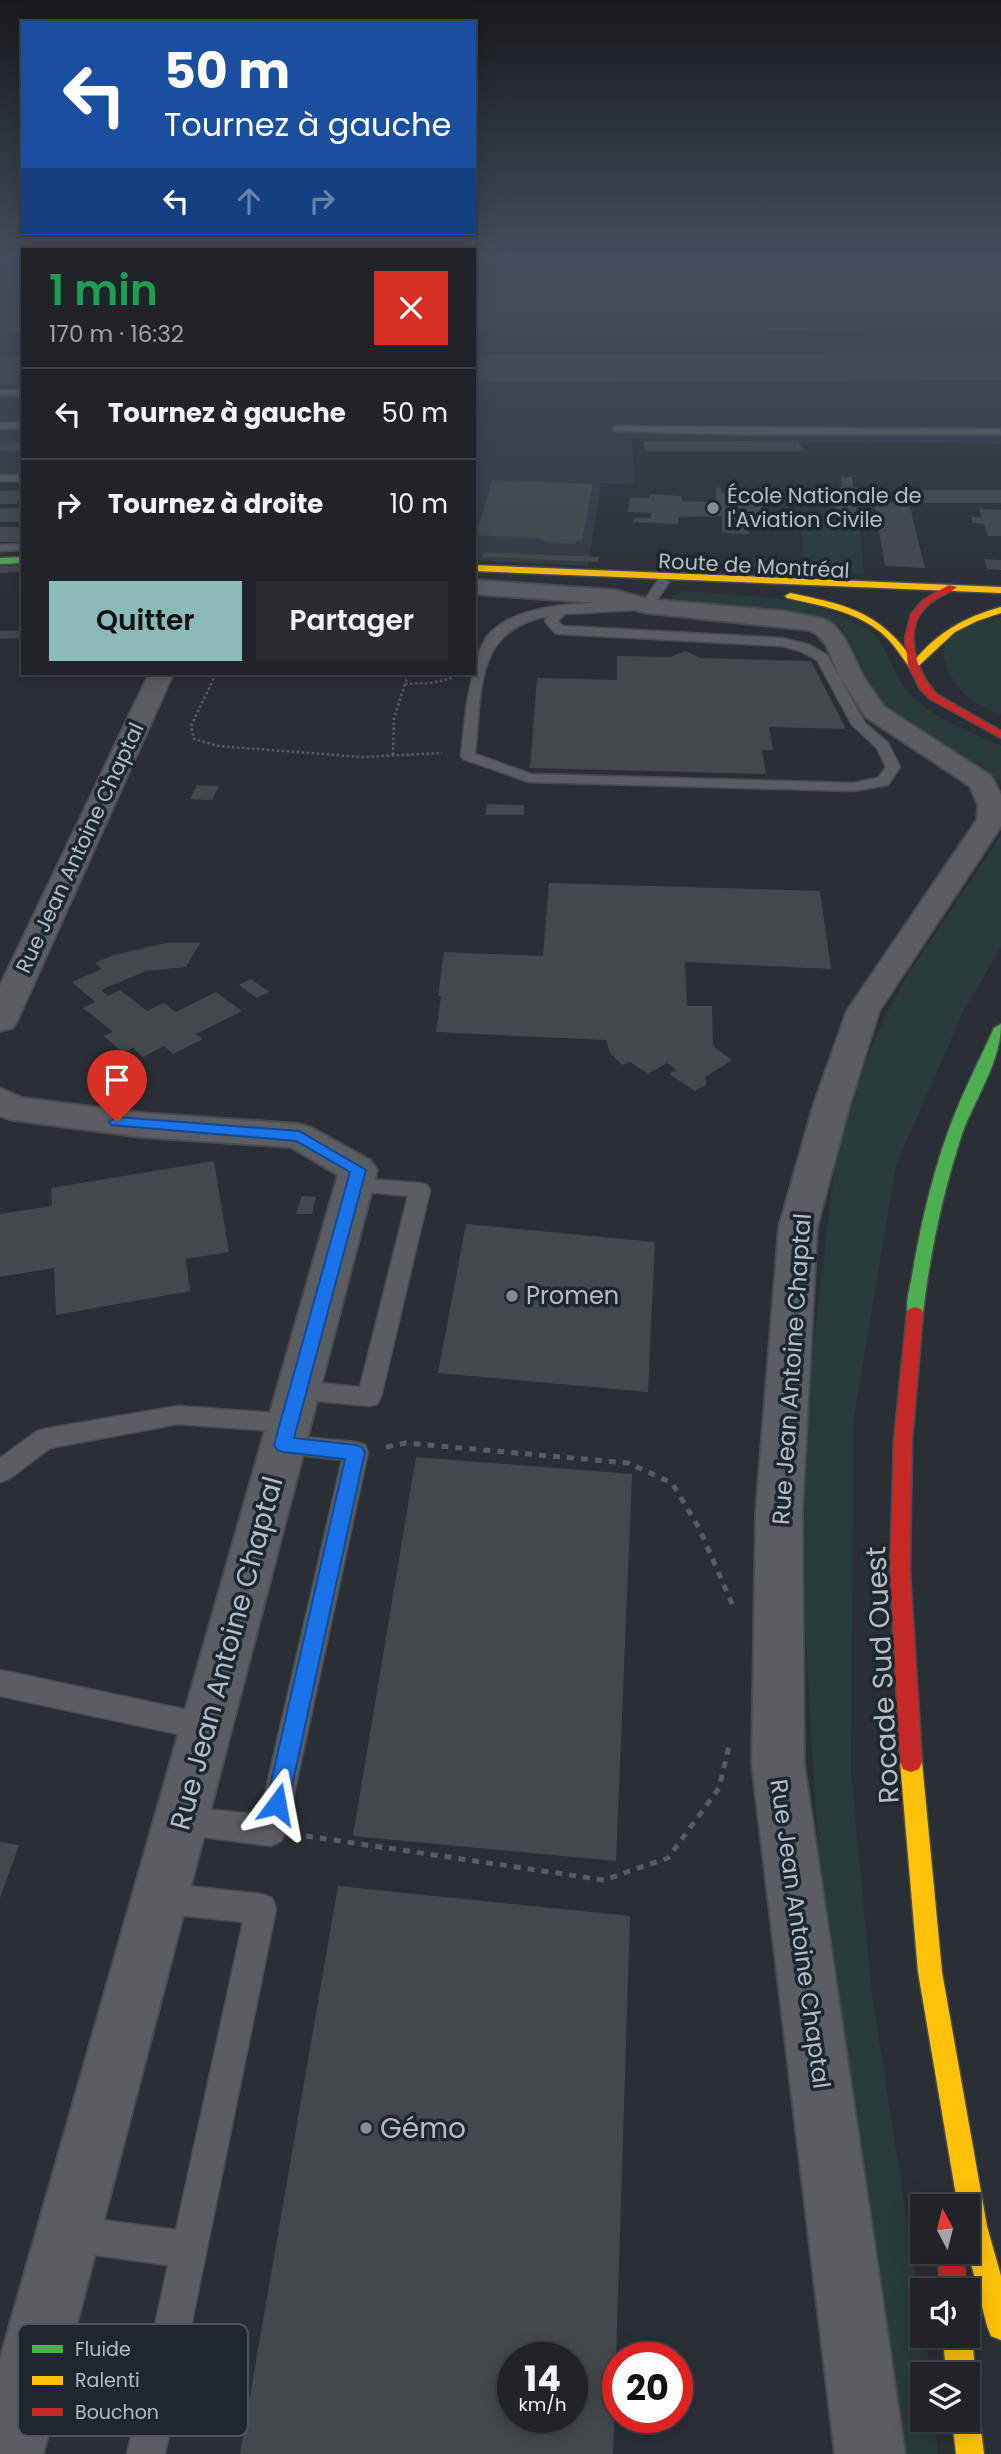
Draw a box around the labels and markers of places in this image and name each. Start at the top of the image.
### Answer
place label: École Nationale de l'Aviation Civile [727,481,922,534]
marker: École Nationale de l'Aviation Civile [705,500,721,516]
pin [87,1050,147,1122]
place label: Promen [526,1279,619,1312]
marker: Promen [504,1288,520,1304]
place label: Gémo [380,2109,466,2148]
marker: Gémo [358,2120,374,2136]

